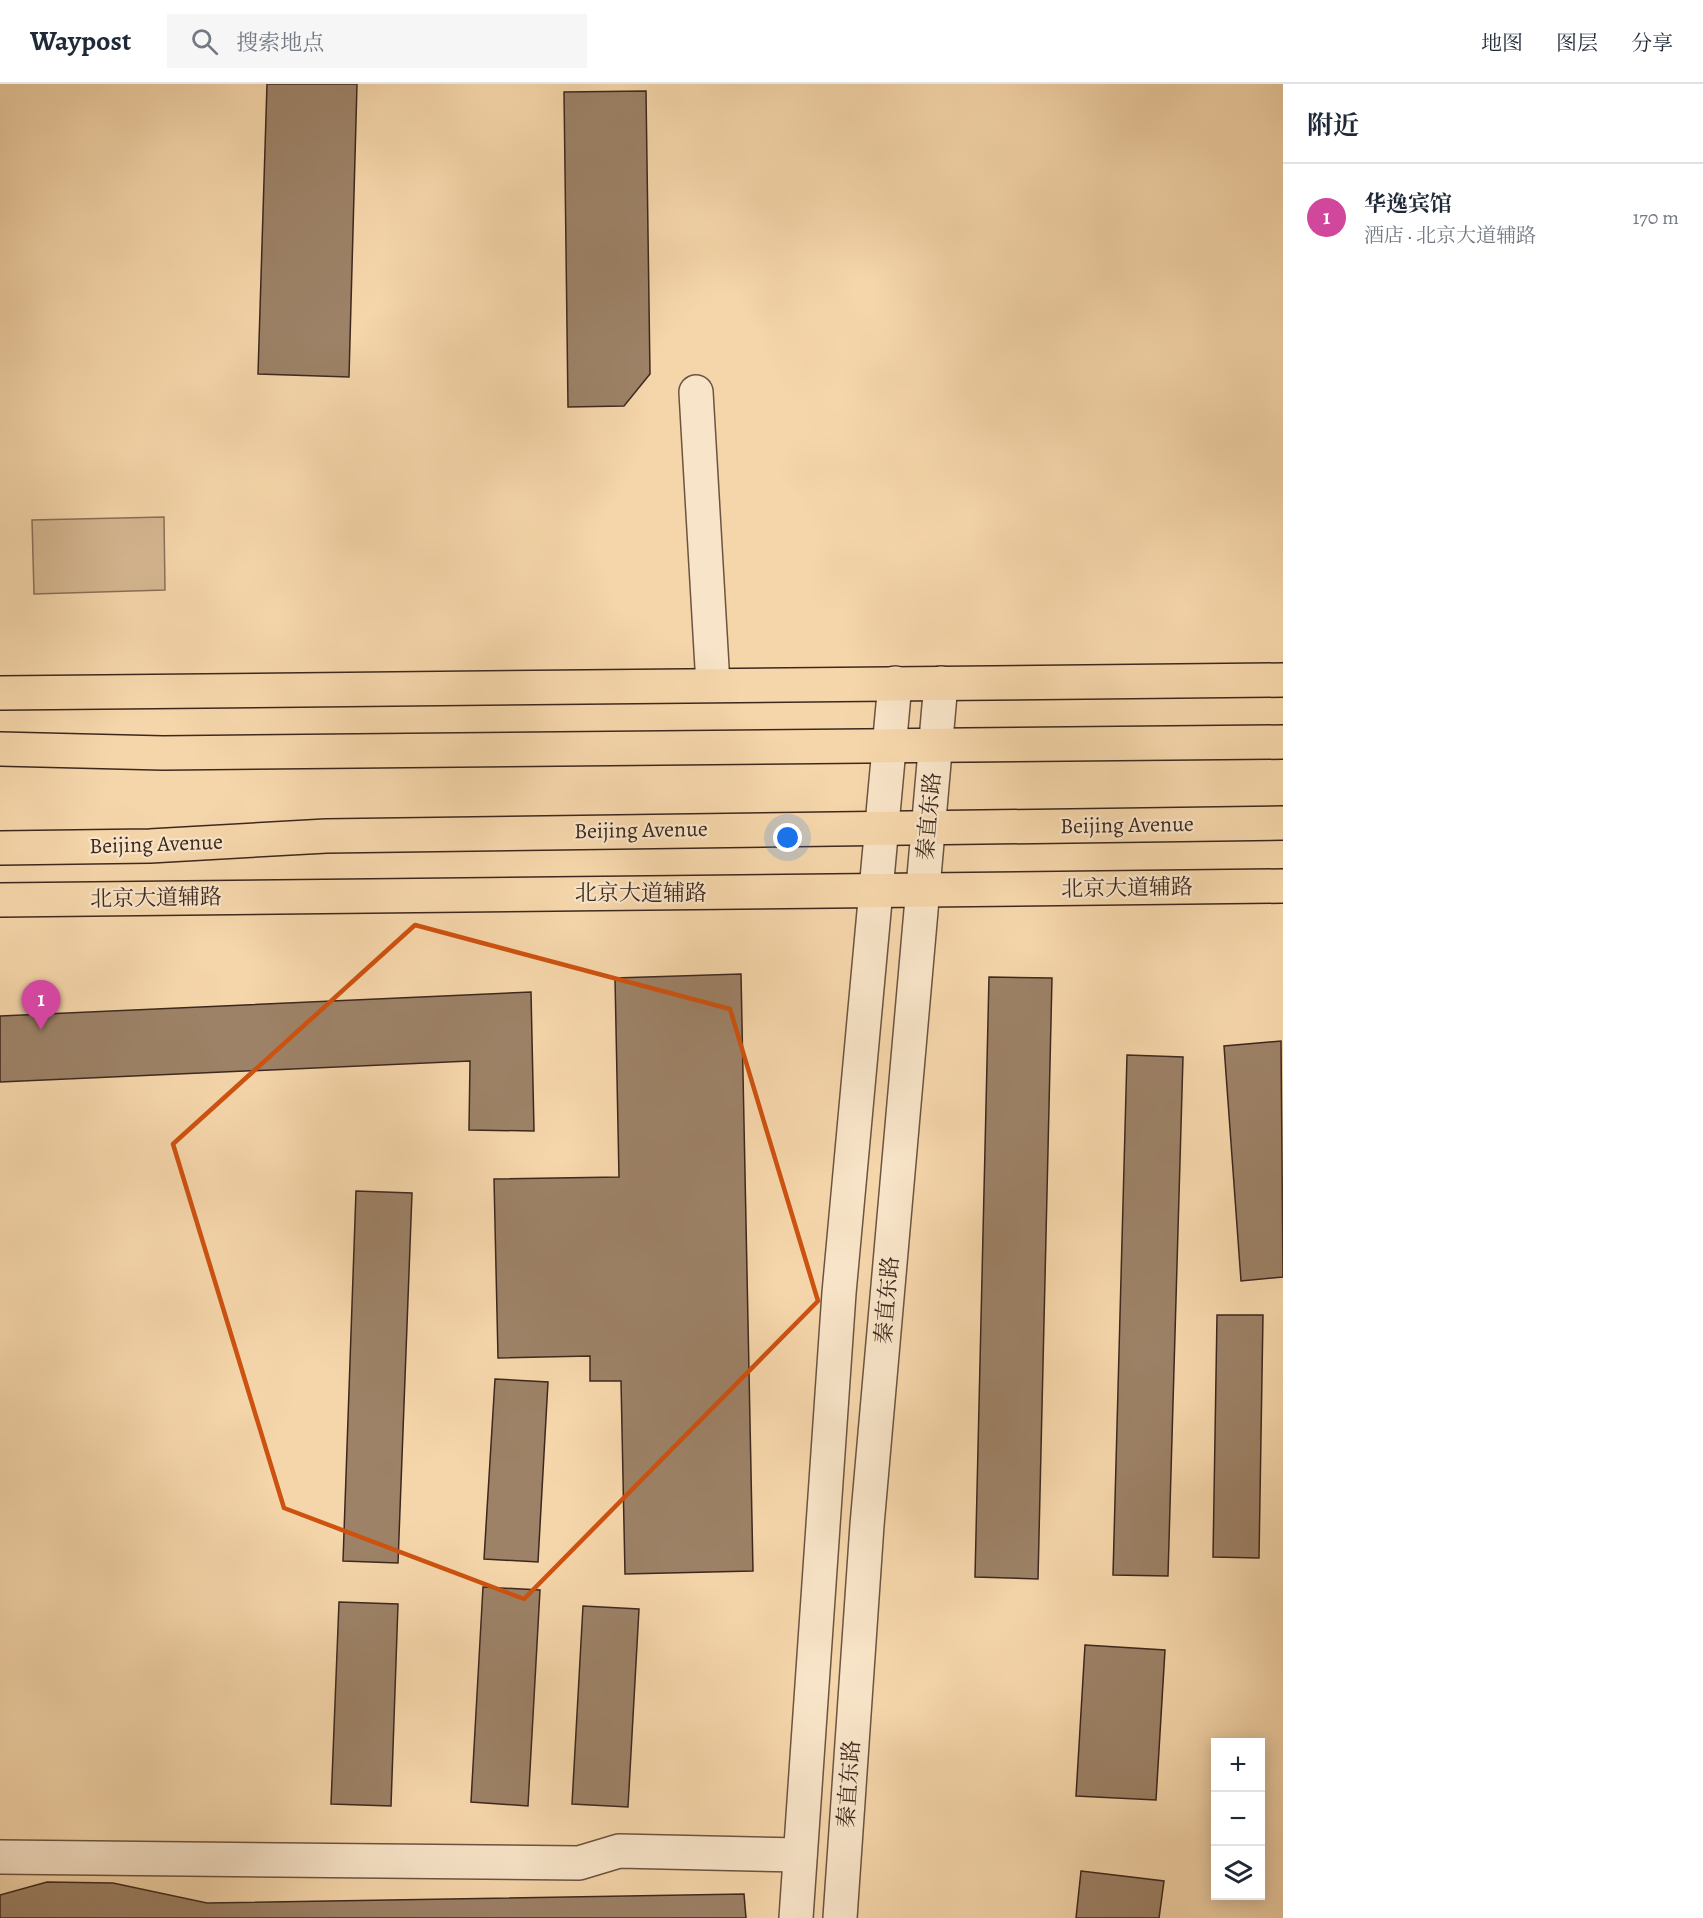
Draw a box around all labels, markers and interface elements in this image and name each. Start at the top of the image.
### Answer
search box [167,14,587,68]
text: Waypost [30,22,131,60]
icon: search [188,25,221,58]
text: 搜索地点 [236,28,324,58]
text: 地图 [1481,29,1523,57]
text: 图层 [1556,29,1598,57]
text: 分享 [1631,29,1673,57]
text: 附近 [1307,108,1359,143]
text: 华逸宾馆 [1364,189,1452,219]
text: 1 [1323,204,1330,231]
text: 170 m [1633,204,1679,231]
text: 酒店 · 北京大道辅路 [1364,222,1536,249]
street label: 秦直东路 [910,771,948,861]
street label: Beijing Avenue [1060,809,1194,841]
street label: Beijing Avenue [574,814,708,846]
your location [773,823,802,852]
street label: Beijing Avenue [89,827,223,861]
street label: 北京大道辅路 [1061,872,1193,904]
street label: 北京大道辅路 [575,878,707,908]
street label: 北京大道辅路 [90,882,222,914]
pin: 1 [22,980,60,1030]
street label: 秦直东路 [868,1255,906,1345]
map controls [1211,1738,1265,1900]
button: + [1211,1738,1265,1792]
street label: 秦直东路 [831,1739,867,1829]
button: − [1211,1792,1265,1846]
button: layers [1211,1846,1265,1900]

